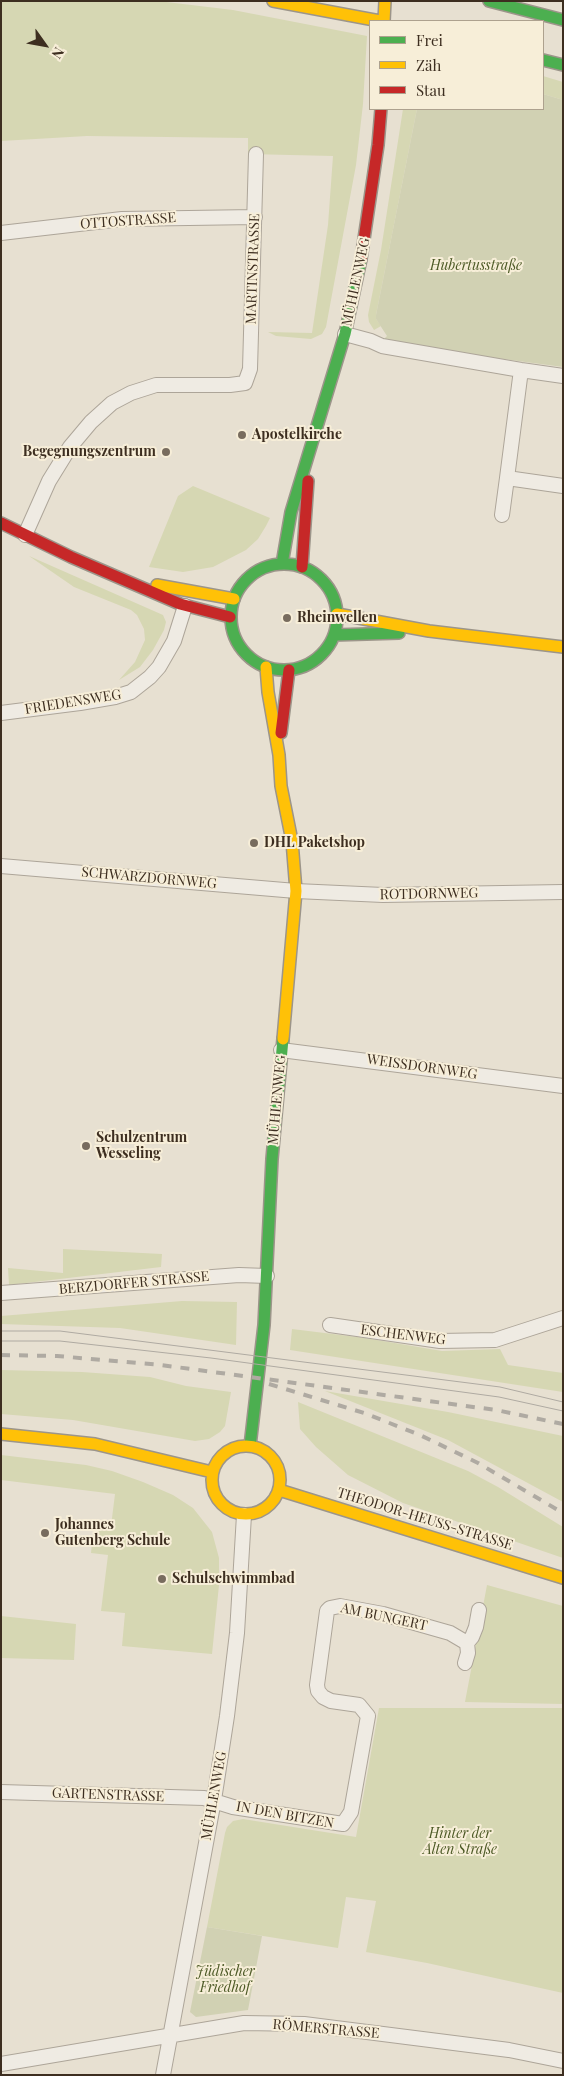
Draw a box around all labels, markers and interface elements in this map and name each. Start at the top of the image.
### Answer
north arrow [20,20,70,70]
legend [369,20,544,110]
text: Frei [416,30,443,50]
text: N [47,44,69,63]
text: Zäh [416,55,441,75]
text: Stau [416,80,446,100]
street label: OTTOSTRASSE [80,209,176,233]
street label: MARTINSTRASSE [243,213,263,325]
street label: MÜHLENWEG [338,236,374,328]
park label: Hubertusstraße [430,258,522,274]
place label: Apostelkirche [252,427,342,443]
marker: Apostelkirche [236,429,248,441]
place label: Begegnungszentrum [23,444,156,460]
marker: Begegnungszentrum [160,446,172,458]
place label: Rheinwellen [297,610,377,626]
marker: Rheinwellen [281,612,293,624]
street label: FRIEDENSWEG [24,686,122,718]
place label: DHL Paketshop [264,835,365,851]
marker: DHL Paketshop [248,837,260,849]
street label: SCHWARZDORNWEG [81,864,217,892]
street label: ROTDORNWEG [380,885,478,903]
street label: WEISSDORNWEG [366,1051,478,1083]
street label: MÜHLENWEG [265,1054,289,1146]
place label: Schulzentrum Wesseling [96,1130,187,1162]
marker: Schulzentrum Wesseling [80,1140,92,1152]
street label: BERZDORFER STRASSE [58,1268,210,1298]
street label: ESCHENWEG [359,1321,447,1349]
street label: THEODOR-HEUSS-STRASSE [335,1484,515,1554]
place label: Johannes Gutenberg Schule [55,1517,170,1550]
marker: Johannes Gutenberg Schule [39,1527,51,1539]
place label: Schulschwimmbad [172,1571,295,1587]
marker: Schulschwimmbad [156,1573,168,1585]
street label: AM BUNGERT [339,1600,429,1634]
street label: MÜHLENWEG [198,1750,230,1842]
street label: GARTENSTRASSE [52,1785,164,1805]
street label: IN DEN BITZEN [235,1798,335,1832]
park label: Hinter der Alten Straße [423,1826,497,1858]
park label: Jüdischer Friedhof [195,1964,255,1996]
street label: RÖMERSTRASSE [272,2016,380,2042]

